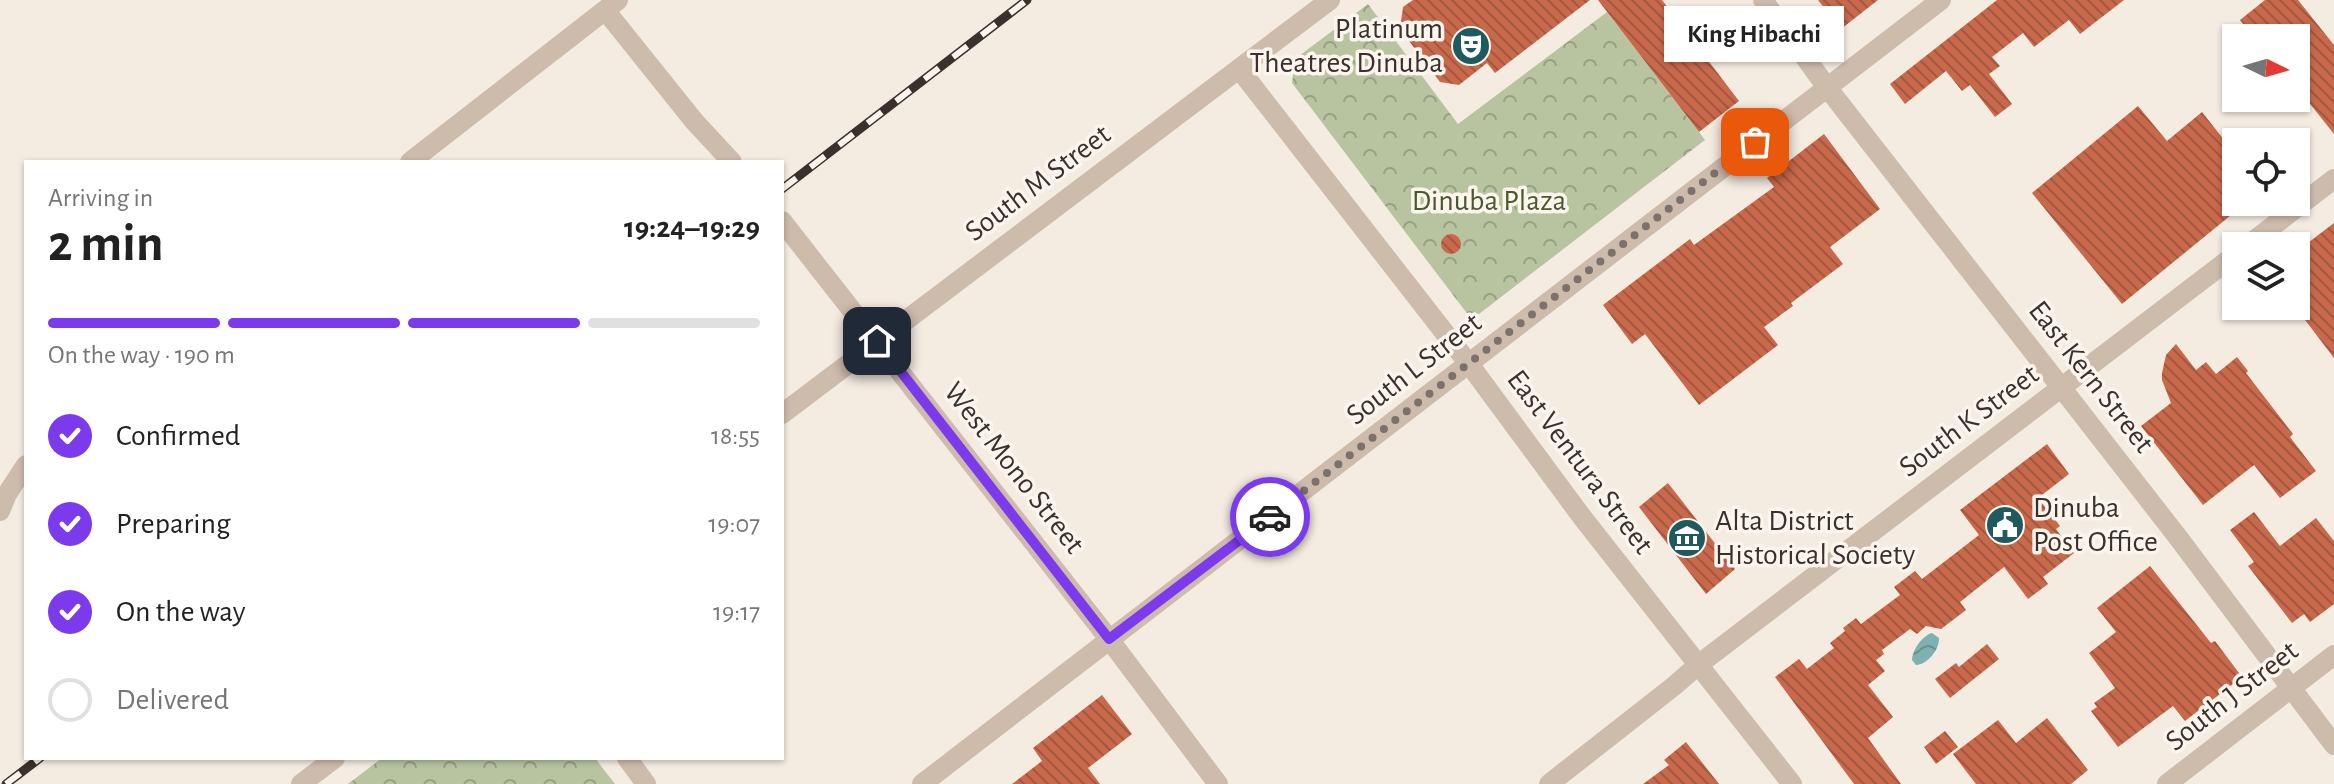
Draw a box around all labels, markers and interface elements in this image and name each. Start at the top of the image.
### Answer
callout: King Hibachi [1665,6,1845,62]
place label: Platinum Theatres Dinuba [1250,14,1443,78]
text: King Hibachi [1687,21,1821,47]
north arrow [2222,24,2310,112]
map controls [2222,24,2310,320]
theatre icon: Platinum Theatres Dinuba [1450,25,1492,67]
pin [1721,108,1789,176]
street label: South M Street [960,119,1116,247]
icon: bag [1733,120,1777,164]
button: locate [2222,128,2310,216]
text: Arriving in [48,185,153,211]
park label: Dinuba Plaza [1412,186,1566,216]
text: 19:24–19:29 [624,213,760,243]
text: 2 min [48,218,163,270]
button: layers [2222,232,2310,320]
street label: East Kern Street [2023,295,2160,459]
pin [843,307,911,375]
street label: South L Street [1341,307,1487,431]
icon: home [855,319,899,363]
text: On the way · 190 m [48,342,235,368]
street label: South K Street [1894,359,2045,483]
street label: East Ventura Street [1501,364,1659,560]
street label: West Mono Street [938,377,1090,560]
icon: check [48,414,92,458]
text: Confirmed [116,421,240,451]
text: 18:55 [711,423,760,449]
courier [1230,477,1310,557]
place label: Dinuba Post Office [2033,493,2158,557]
icon: car [1248,495,1292,539]
icon: check [48,502,92,546]
public building icon: Dinuba Post Office [1984,504,2026,546]
place label: Alta District Historical Society [1715,506,1915,570]
text: Preparing [116,509,231,539]
text: 19:07 [708,511,760,537]
museum icon: Alta District Historical Society [1666,517,1708,559]
icon: check [48,590,92,634]
text: On the way [116,597,245,627]
text: 19:17 [713,599,760,625]
street label: South J Street [2160,635,2304,757]
text: Delivered [116,685,229,715]

